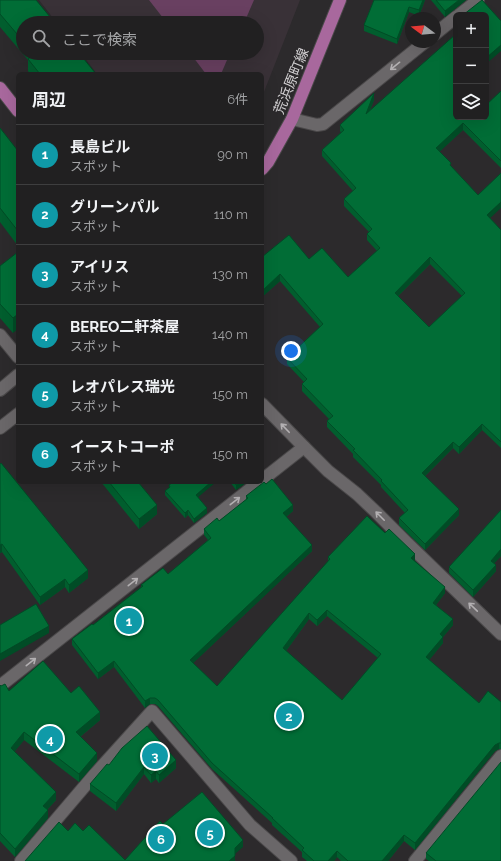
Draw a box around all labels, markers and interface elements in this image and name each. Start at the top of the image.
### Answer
north arrow [405,12,441,48]
map controls [453,12,489,120]
button: + [453,12,489,48]
search box [16,16,264,60]
icon: search [30,27,52,49]
text: ここで検索 [62,31,137,49]
street label: 荒浜原町線 [270,46,312,116]
button: − [453,48,489,84]
one-way arrow [390,62,400,71]
button: layers [453,84,489,120]
text: 周辺 [32,90,66,110]
text: 6件 [227,92,248,107]
text: 長島ビル [70,138,130,156]
text: 1 [42,147,48,162]
text: 90 m [217,147,248,162]
text: スポット [70,159,122,174]
text: グリーンパル [70,198,159,216]
text: 2 [41,207,49,222]
text: 110 m [214,207,248,222]
text: スポット [70,219,122,234]
text: アイリス [70,258,129,276]
text: 3 [41,267,49,282]
text: 130 m [212,267,248,282]
text: スポット [70,279,122,294]
text: BEREO二軒茶屋 [70,318,179,336]
text: 4 [41,327,49,342]
text: 140 m [212,327,248,342]
text: スポット [70,339,122,354]
your location [281,341,301,361]
text: レオパレス瑞光 [70,378,175,396]
text: 5 [41,387,49,402]
text: 150 m [212,387,248,402]
text: スポット [70,399,122,414]
one-way arrow [281,423,290,433]
text: イーストコーポ [70,438,174,456]
text: 6 [41,447,49,462]
text: 150 m [212,447,248,462]
text: スポット [70,459,122,474]
one-way arrow [229,497,240,505]
one-way arrow [375,511,385,521]
one-way arrow [127,577,138,586]
one-way arrow [468,602,478,611]
pin: 1 [116,606,142,636]
one-way arrow [25,658,36,666]
pin: 2 [276,701,302,731]
pin: 4 [37,724,63,754]
pin: 3 [142,741,168,771]
pin: 5 [197,818,223,848]
pin: 6 [148,824,174,854]

